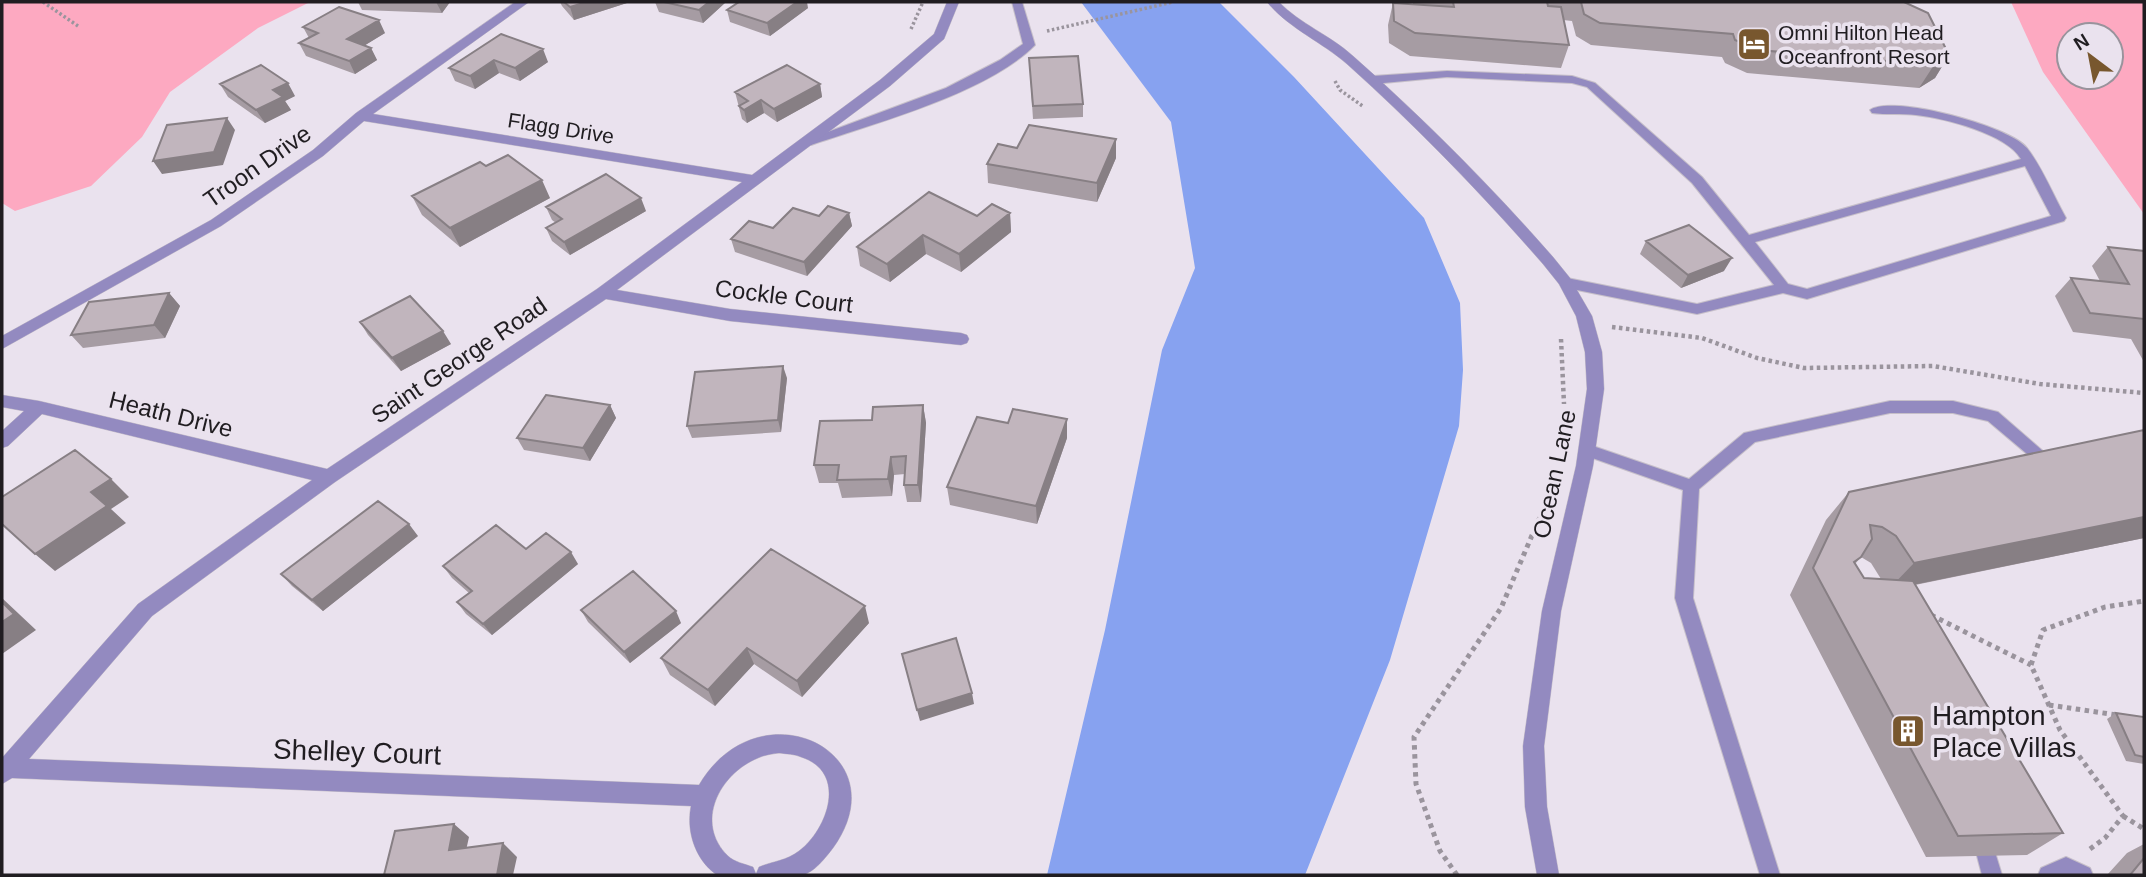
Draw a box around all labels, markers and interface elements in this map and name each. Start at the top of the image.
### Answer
place label: Omni Hilton Head Oceanfront Resort [1778,21,1950,68]
north arrow [2055,21,2125,91]
hotel icon: Omni Hilton Head Oceanfront Resort [1735,25,1773,63]
text: N [2070,29,2093,55]
street label: Flagg Drive [506,108,616,148]
street label: Troon Drive [198,119,316,213]
street label: Cockle Court [714,274,855,318]
street label: Saint George Road [366,291,552,429]
street label: Heath Drive [106,386,236,442]
street label: Ocean Lane [1527,407,1581,541]
place label: Hampton Place Villas [1932,700,2076,763]
building icon: Hampton Place Villas [1889,712,1927,750]
street label: Shelley Court [272,734,442,770]

